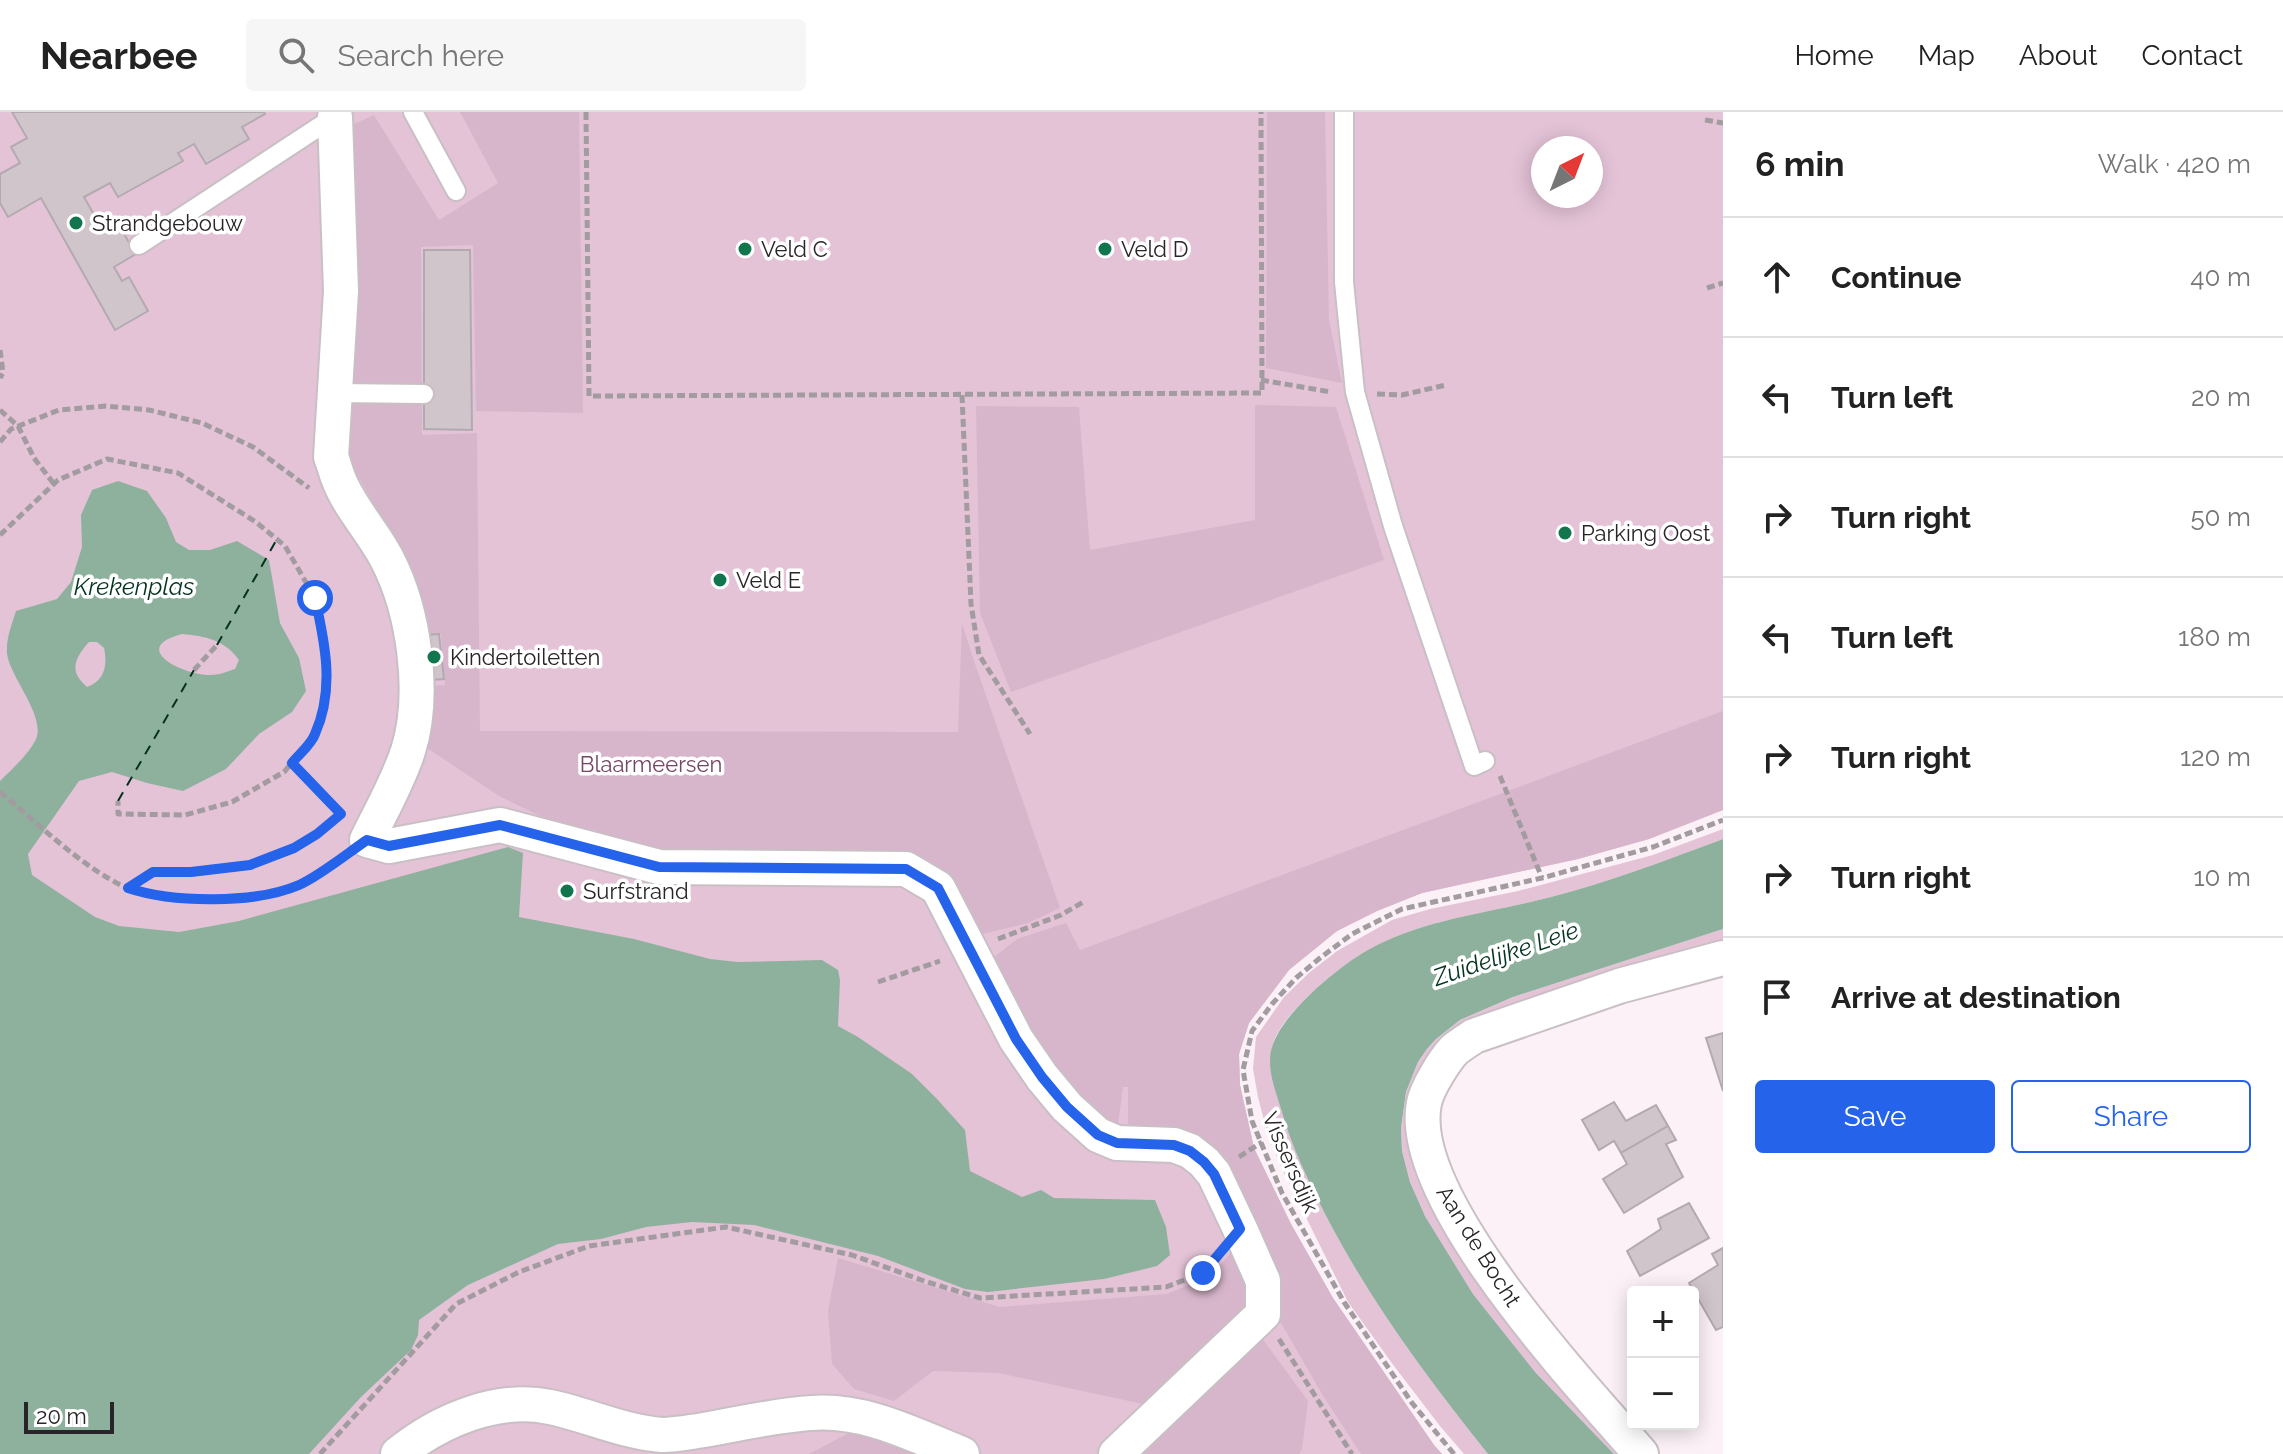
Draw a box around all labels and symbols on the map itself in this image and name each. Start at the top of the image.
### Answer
north arrow [1531,136,1603,208]
place label: Strandgebouw [92,210,243,236]
marker: Strandgebouw [67,214,85,232]
place label: Veld C [761,236,828,262]
place label: Veld D [1121,236,1188,262]
marker: Veld C [736,240,754,258]
marker: Veld D [1096,240,1114,258]
place label: Parking Oost [1581,520,1711,546]
marker: Parking Oost [1556,524,1574,542]
place label: Veld E [736,567,801,593]
marker: Veld E [711,571,729,589]
water label: Krekenplas [74,572,194,601]
route start [297,580,333,616]
place label: Kindertoiletten [450,644,600,670]
marker: Kindertoiletten [425,648,443,666]
park label: Blaarmeersen [580,751,722,777]
place label: Surfstrand [583,878,689,904]
marker: Surfstrand [558,882,576,900]
water label: Zuidelijke Leie [1428,915,1583,992]
street label: Vissersdijk [1257,1108,1325,1217]
street label: Aan de Bocht [1432,1181,1527,1312]
route end [1185,1255,1221,1291]
scale bar [24,1398,114,1434]

